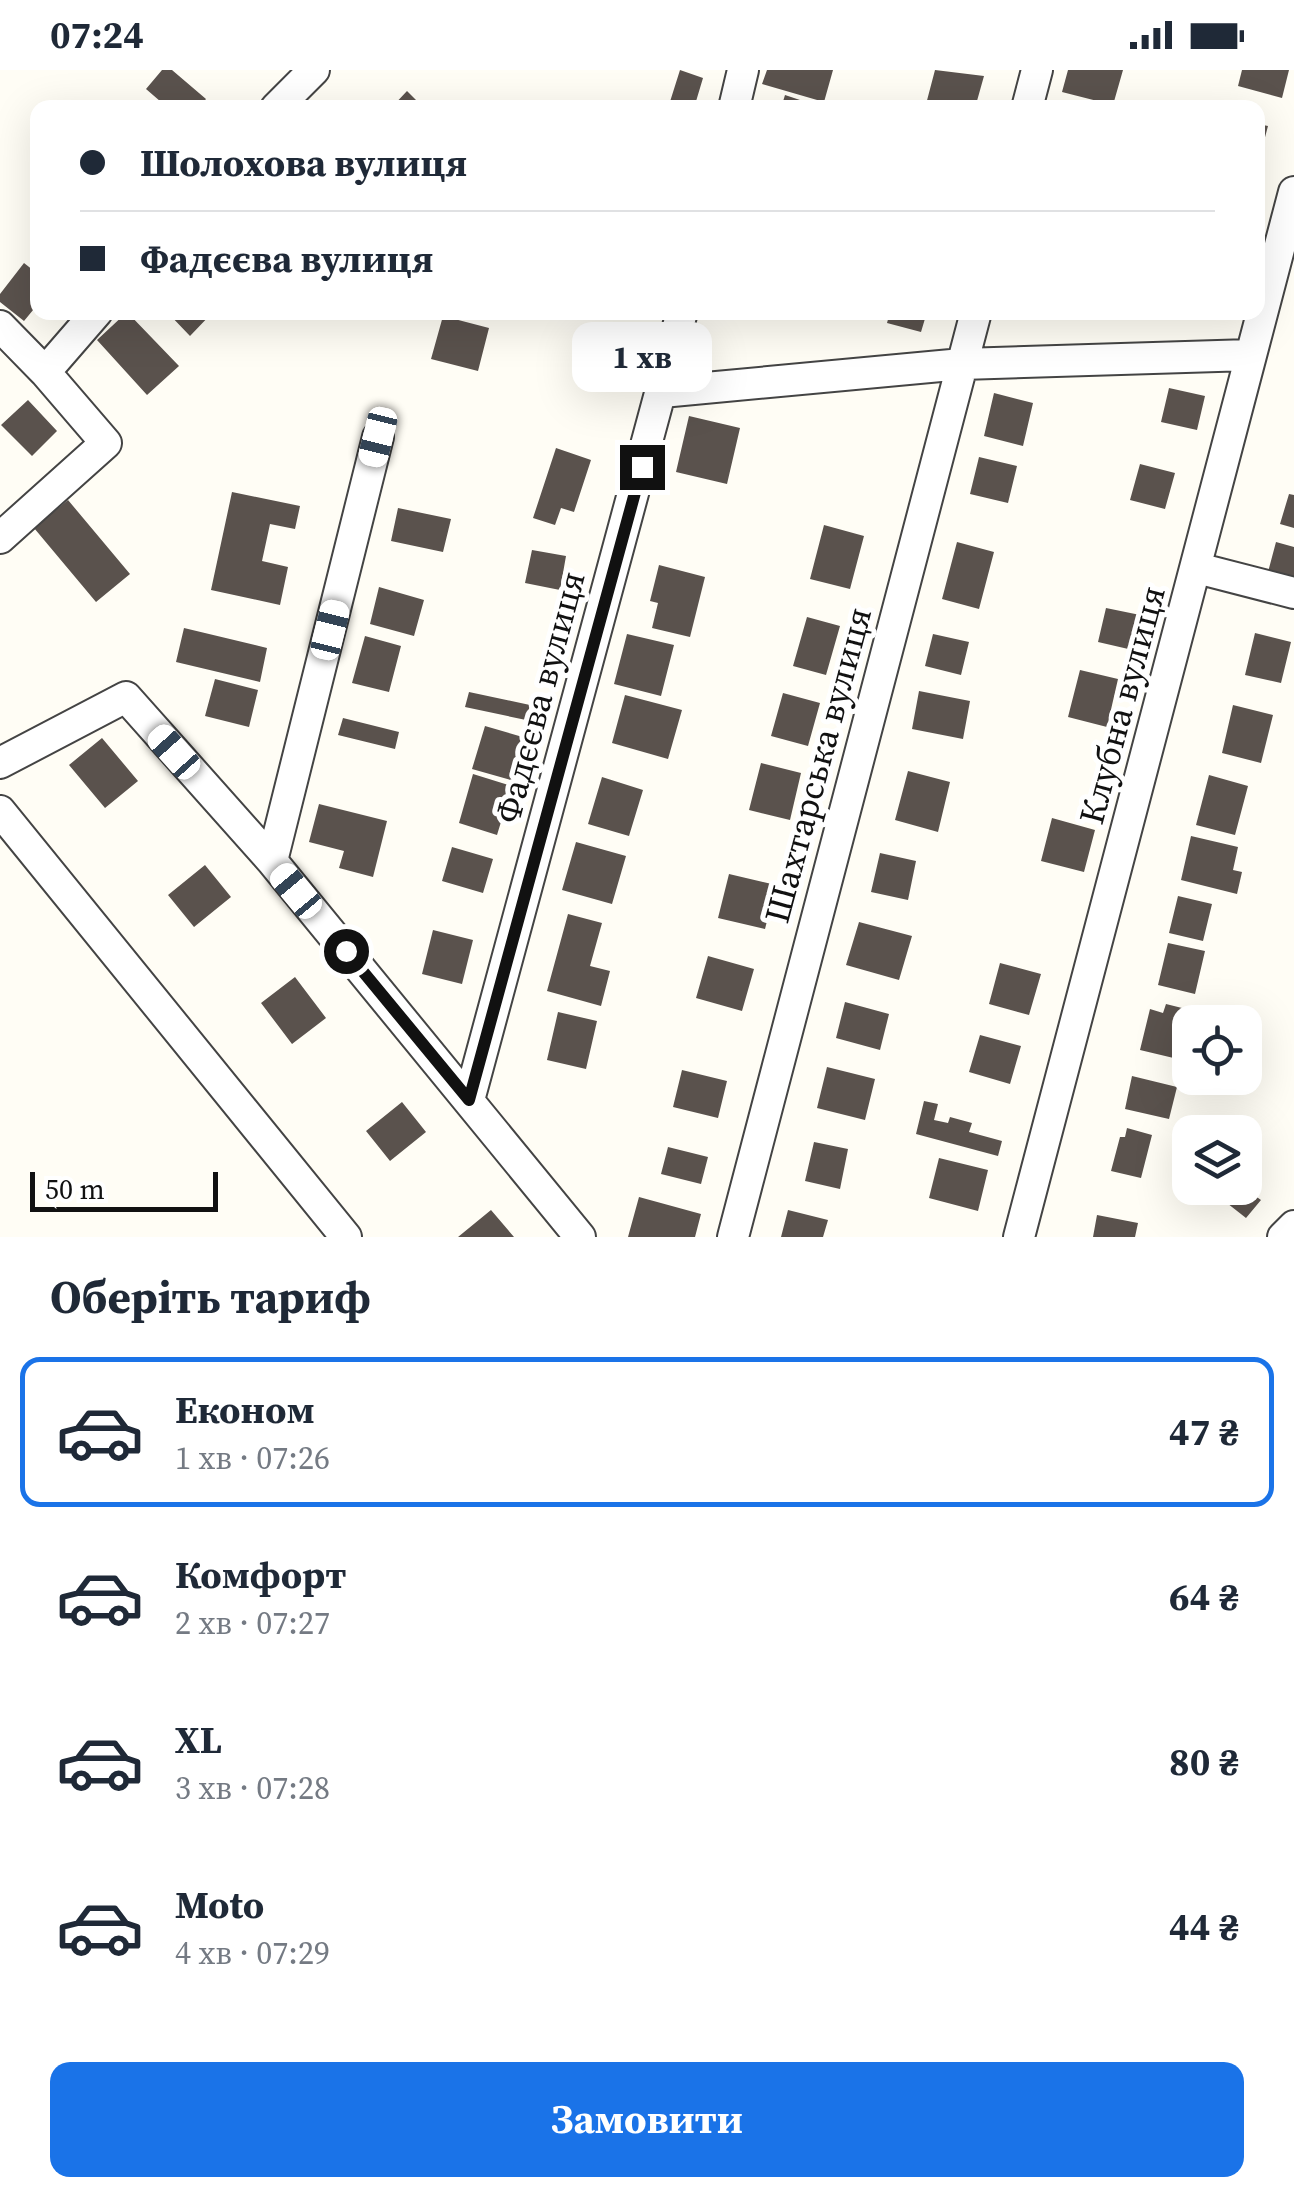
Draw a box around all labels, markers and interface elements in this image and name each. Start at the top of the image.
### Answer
text: 07:24 [50,9,144,61]
text: Шолохова вулиця [140,137,467,189]
text: Фадєєва вулиця [140,233,433,285]
callout: 1 хв [572,322,712,392]
text: 1 хв [612,335,672,379]
car [356,404,400,470]
route end [620,445,665,490]
street label: Фадєєва вулиця [483,566,597,828]
street label: Клубна вулиця [1067,581,1177,829]
car [308,597,352,663]
street label: Шахтарська вулиця [753,602,883,928]
car [143,720,205,784]
car [265,858,327,924]
route start [324,929,369,974]
map controls [1172,1005,1262,1205]
button: locate [1172,1005,1262,1095]
button: layers [1172,1115,1262,1205]
scale bar [30,1167,218,1212]
text: 50 m [45,1170,105,1208]
text: Оберіть тариф [50,1266,371,1328]
text: Економ [175,1384,315,1436]
icon: car [55,1387,145,1477]
text: 47 ₴ [1169,1406,1239,1458]
text: 1 хв · 07:26 [175,1436,330,1480]
text: Комфорт [175,1549,346,1601]
icon: car [55,1552,145,1642]
text: 64 ₴ [1169,1571,1239,1623]
text: 2 хв · 07:27 [175,1601,330,1645]
text: XL [175,1714,222,1766]
icon: car [55,1717,145,1807]
text: 80 ₴ [1169,1736,1239,1788]
text: 3 хв · 07:28 [175,1766,330,1810]
text: Moto [175,1879,264,1931]
icon: car [55,1882,145,1972]
text: 44 ₴ [1169,1901,1239,1953]
text: 4 хв · 07:29 [175,1931,330,1975]
button: Замовити [50,2062,1244,2177]

